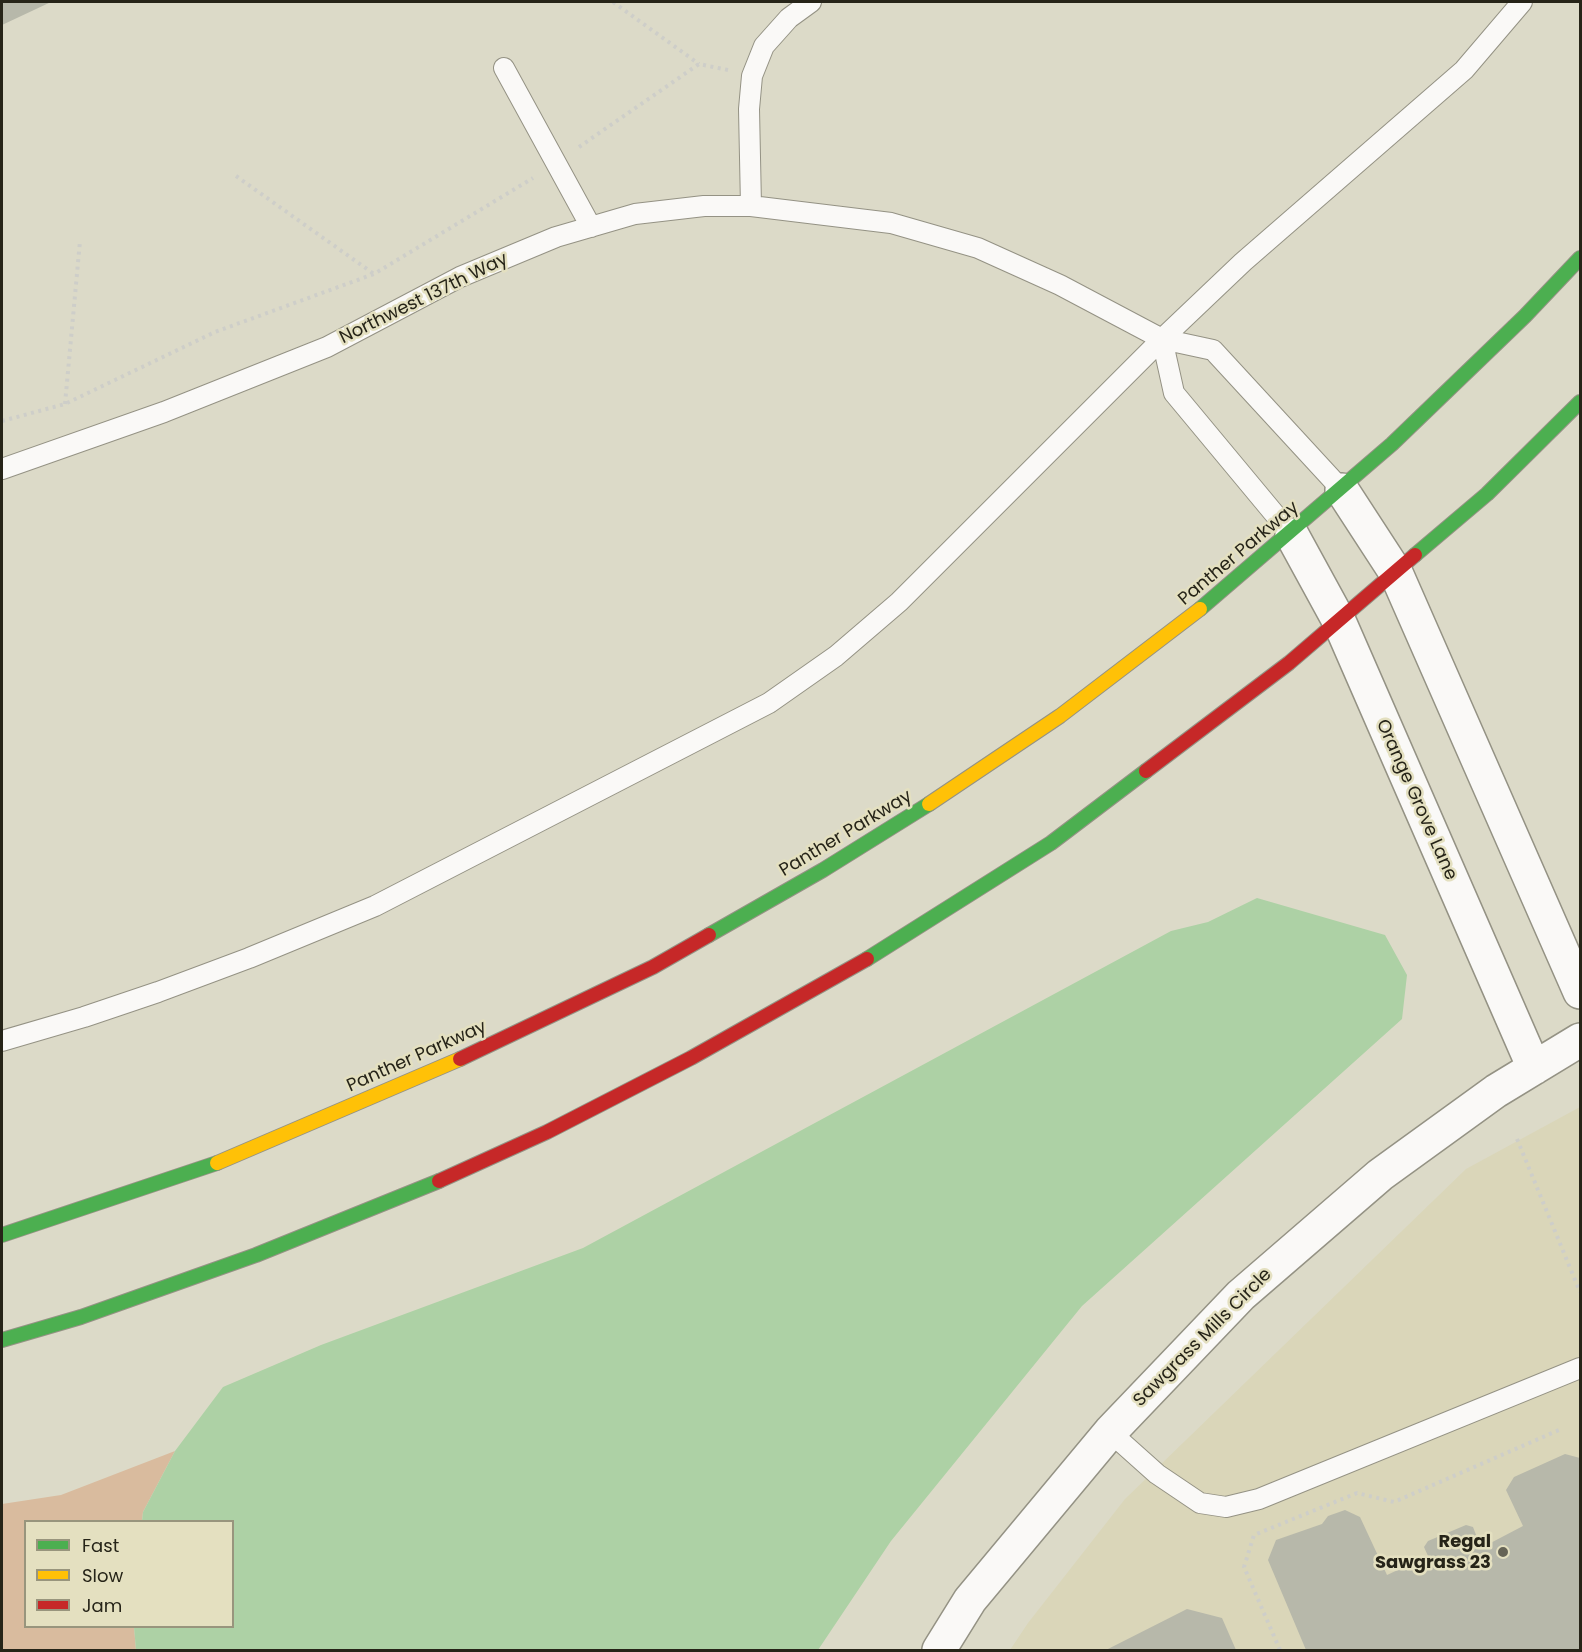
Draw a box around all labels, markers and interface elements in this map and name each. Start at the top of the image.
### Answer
street label: Northwest 137th Way [336,249,512,349]
street label: Panther Parkway [1174,497,1304,611]
street label: Orange Grove Lane [1371,716,1461,884]
street label: Panther Parkway [776,786,916,882]
street label: Panther Parkway [344,1017,490,1097]
street label: Sawgrass Mills Circle [1129,1264,1277,1412]
legend [24,1520,234,1628]
place label: Regal Sawgrass 23 [1375,1531,1491,1574]
text: Fast [82,1533,119,1558]
marker: Regal Sawgrass 23 [1496,1545,1510,1559]
text: Slow [82,1563,123,1588]
text: Jam [82,1593,122,1618]

